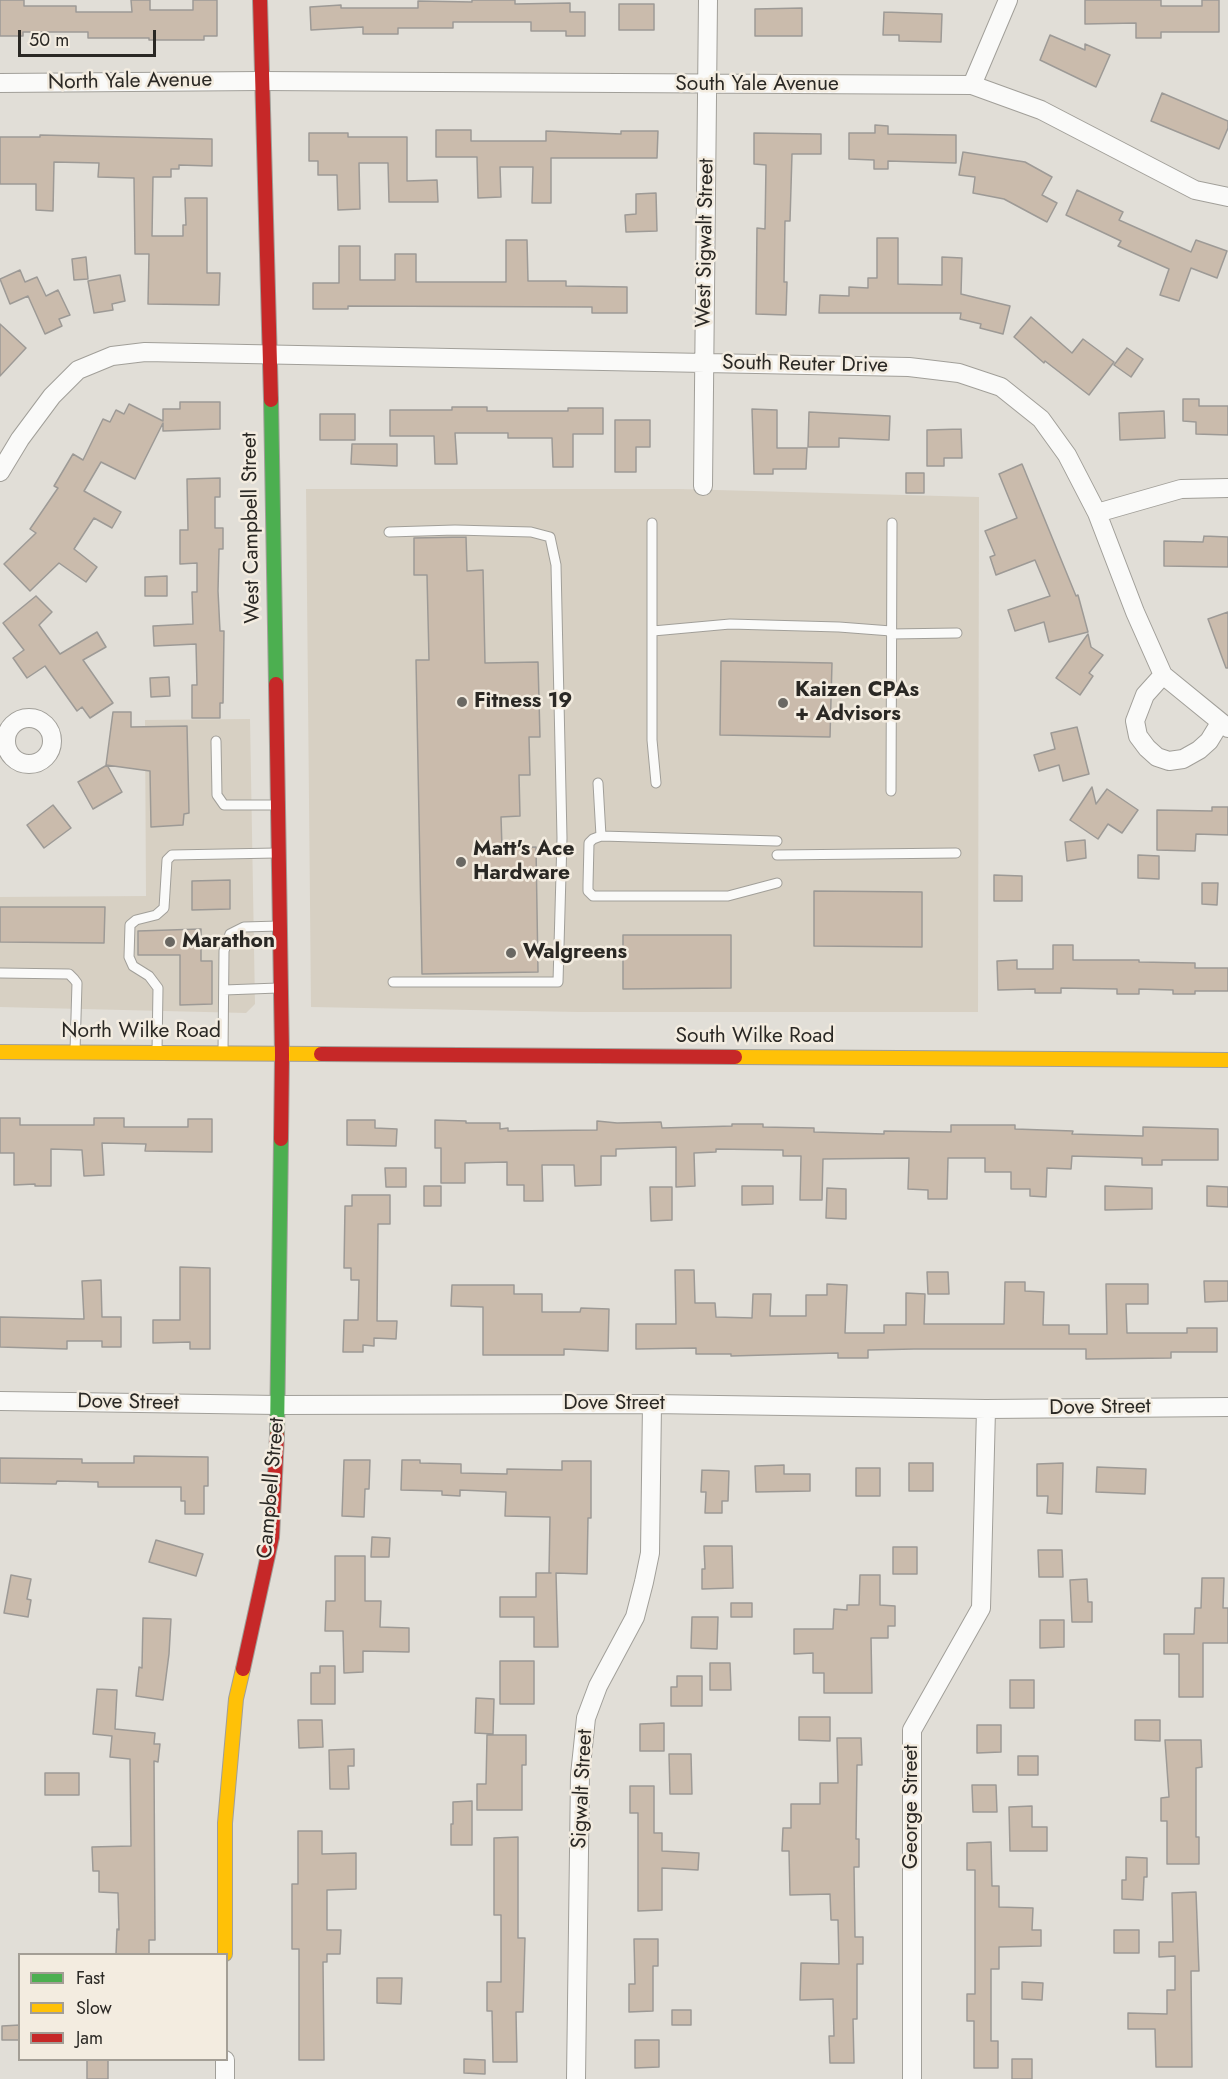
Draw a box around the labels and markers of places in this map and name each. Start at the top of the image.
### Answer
place label: Kaizen CPAs + Advisors [795,678,919,728]
place label: Fitness 19 [474,689,572,715]
marker: Fitness 19 [455,695,469,709]
marker: Kaizen CPAs + Advisors [776,696,790,710]
place label: Matt's Ace Hardware [473,837,574,887]
marker: Matt's Ace Hardware [454,855,468,869]
place label: Marathon [182,929,275,955]
marker: Marathon [163,935,177,949]
place label: Walgreens [523,940,627,966]
marker: Walgreens [504,946,518,960]

